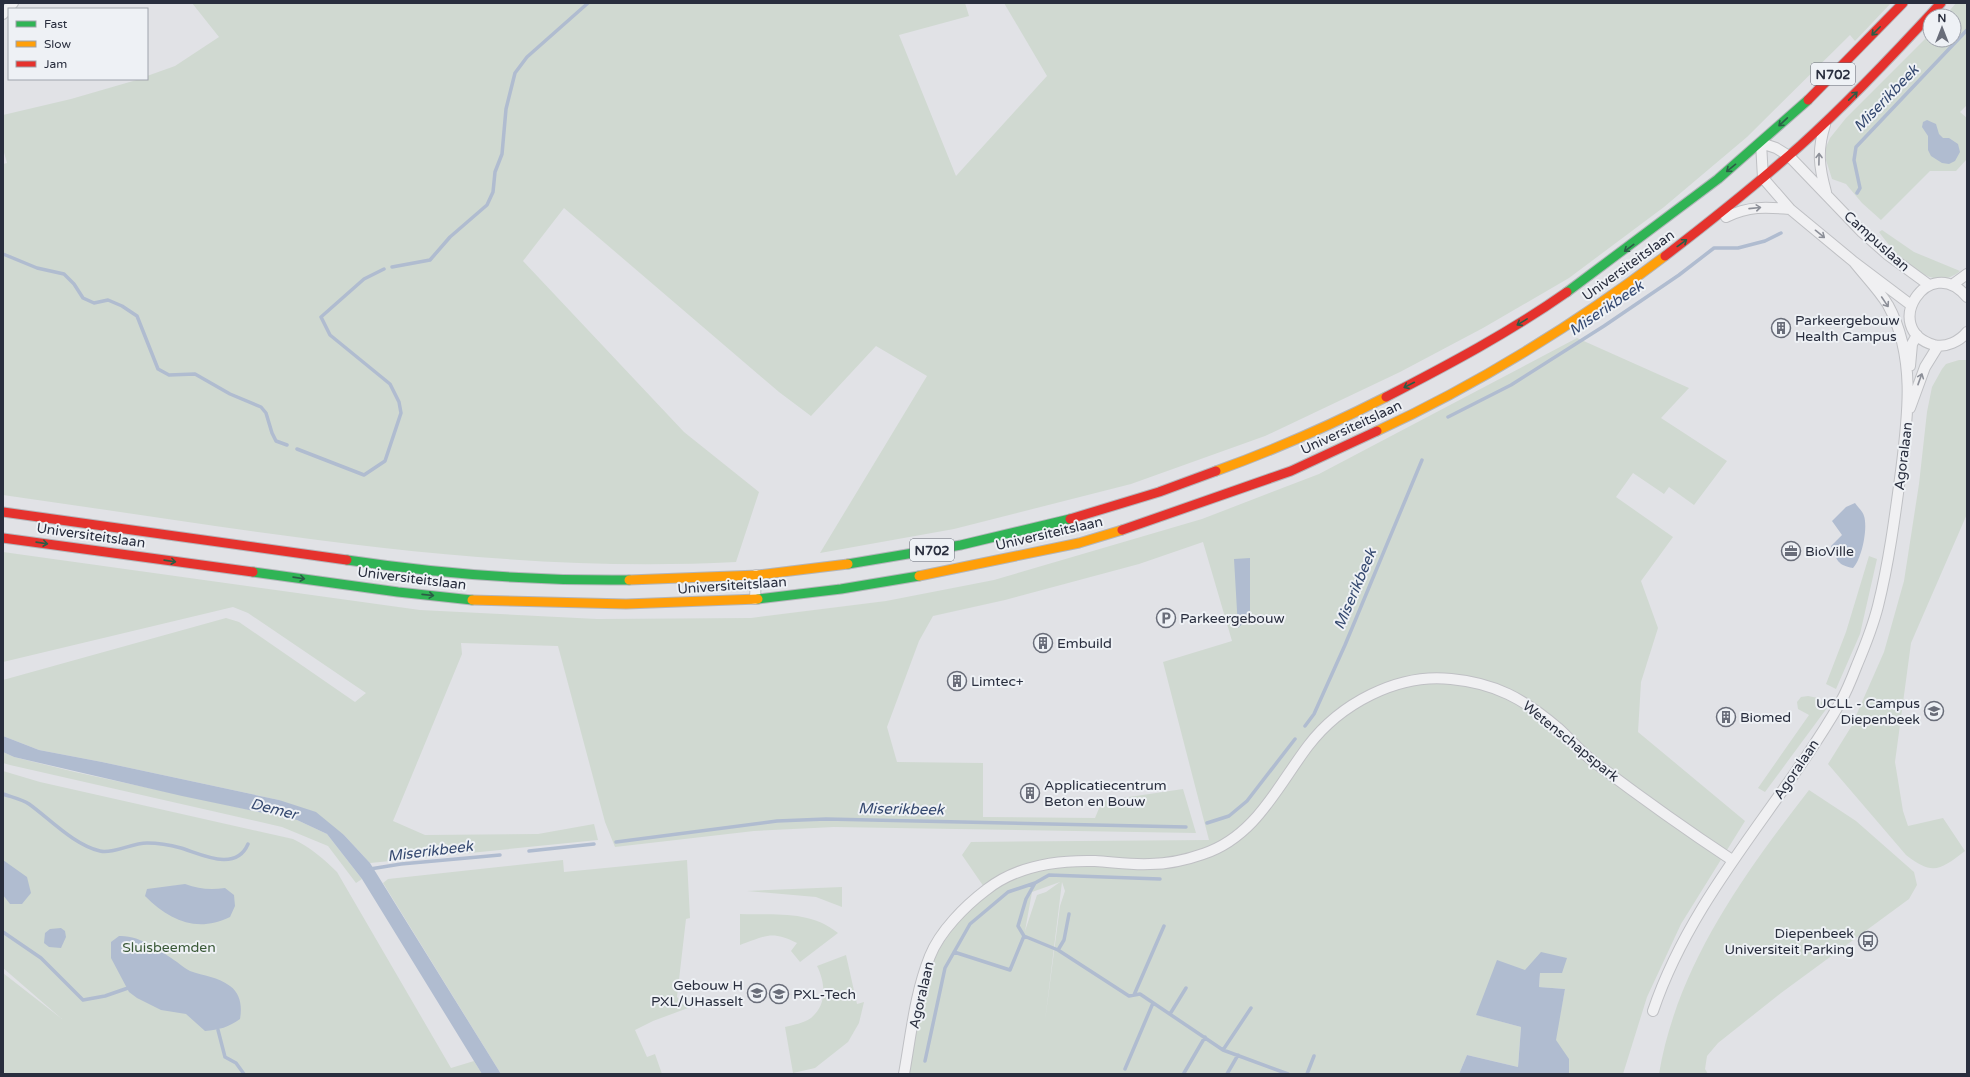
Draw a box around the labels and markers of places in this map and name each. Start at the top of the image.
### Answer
place label: Parkeergebouw Health Campus [1795,312,1900,345]
building icon: Parkeergebouw Health Campus [1770,317,1792,339]
office icon: BioVille [1780,540,1802,562]
place label: BioVille [1805,543,1854,560]
parking icon: Parkeergebouw [1155,607,1177,629]
place label: Parkeergebouw [1180,610,1285,627]
building icon: Embuild [1032,632,1054,654]
place label: Embuild [1057,635,1112,652]
building icon: Limtec+ [946,670,968,692]
place label: Limtec+ [971,673,1024,690]
place label: UCLL - Campus Diepenbeek [1816,695,1920,728]
school or university icon: UCLL - Campus Diepenbeek [1923,700,1945,722]
building icon: Biomed [1715,706,1737,728]
place label: Biomed [1740,709,1791,726]
place label: Applicatiecentrum Beton en Bouw [1044,777,1167,810]
building icon: Applicatiecentrum Beton en Bouw [1019,782,1041,804]
place label: Diepenbeek Universiteit Parking [1724,925,1854,958]
bus stop icon: Diepenbeek Universiteit Parking [1857,930,1879,952]
place label: Gebouw H PXL/UHasselt [651,977,744,1010]
school or university icon: Gebouw H PXL/UHasselt [746,982,768,1004]
school or university icon: PXL-Tech [768,983,790,1005]
place label: PXL-Tech [793,986,856,1003]

